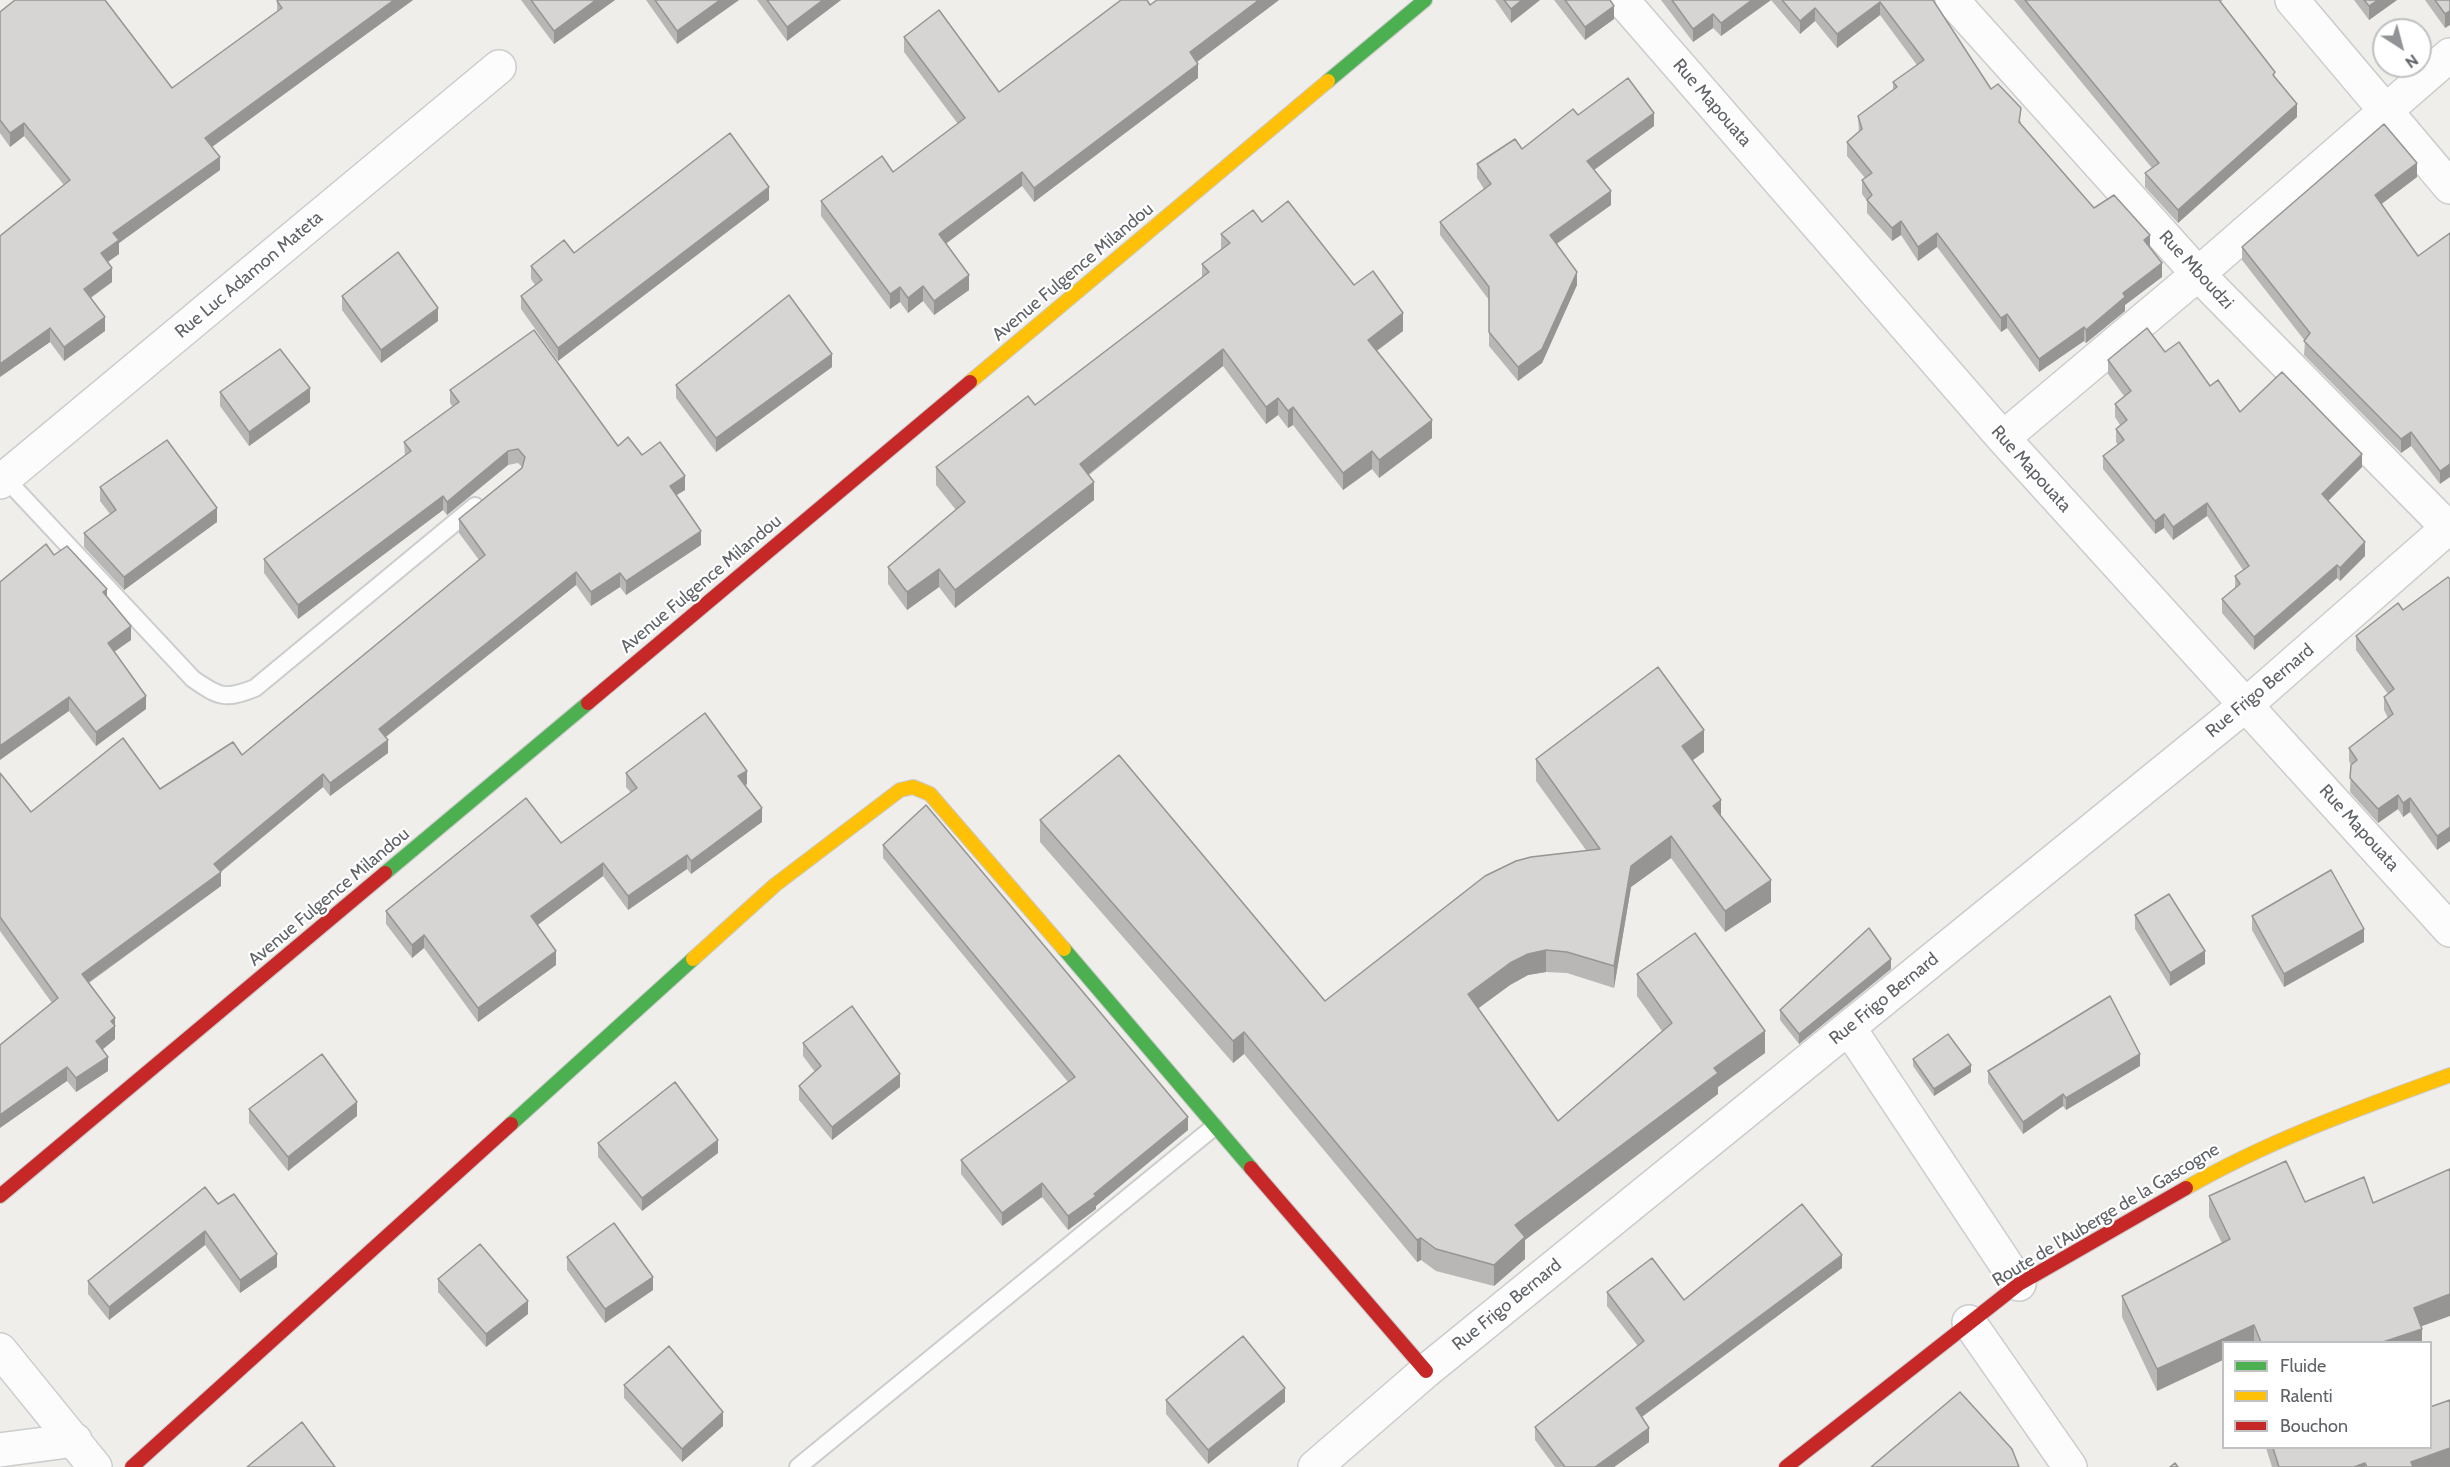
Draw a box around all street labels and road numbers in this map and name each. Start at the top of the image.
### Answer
street label: Rue Mapouata [1668,55,1756,151]
street label: Avenue Fulgence Milandou [988,198,1158,346]
street label: Rue Luc Adamon Mateta [171,207,327,343]
street label: Rue Mboudzi [2154,226,2238,314]
street label: Rue Mapouata [1987,421,2075,517]
street label: Avenue Fulgence Milandou [616,510,786,658]
street label: Rue Frigo Bernard [2202,640,2318,742]
street label: Rue Mapouata [2315,780,2403,876]
street label: Avenue Fulgence Milandou [244,823,414,971]
street label: Rue Frigo Bernard [1825,948,1943,1050]
street label: Route de l'Auberge de la Gascogne [1989,1139,2223,1291]
street label: Rue Frigo Bernard [1448,1254,1566,1356]

